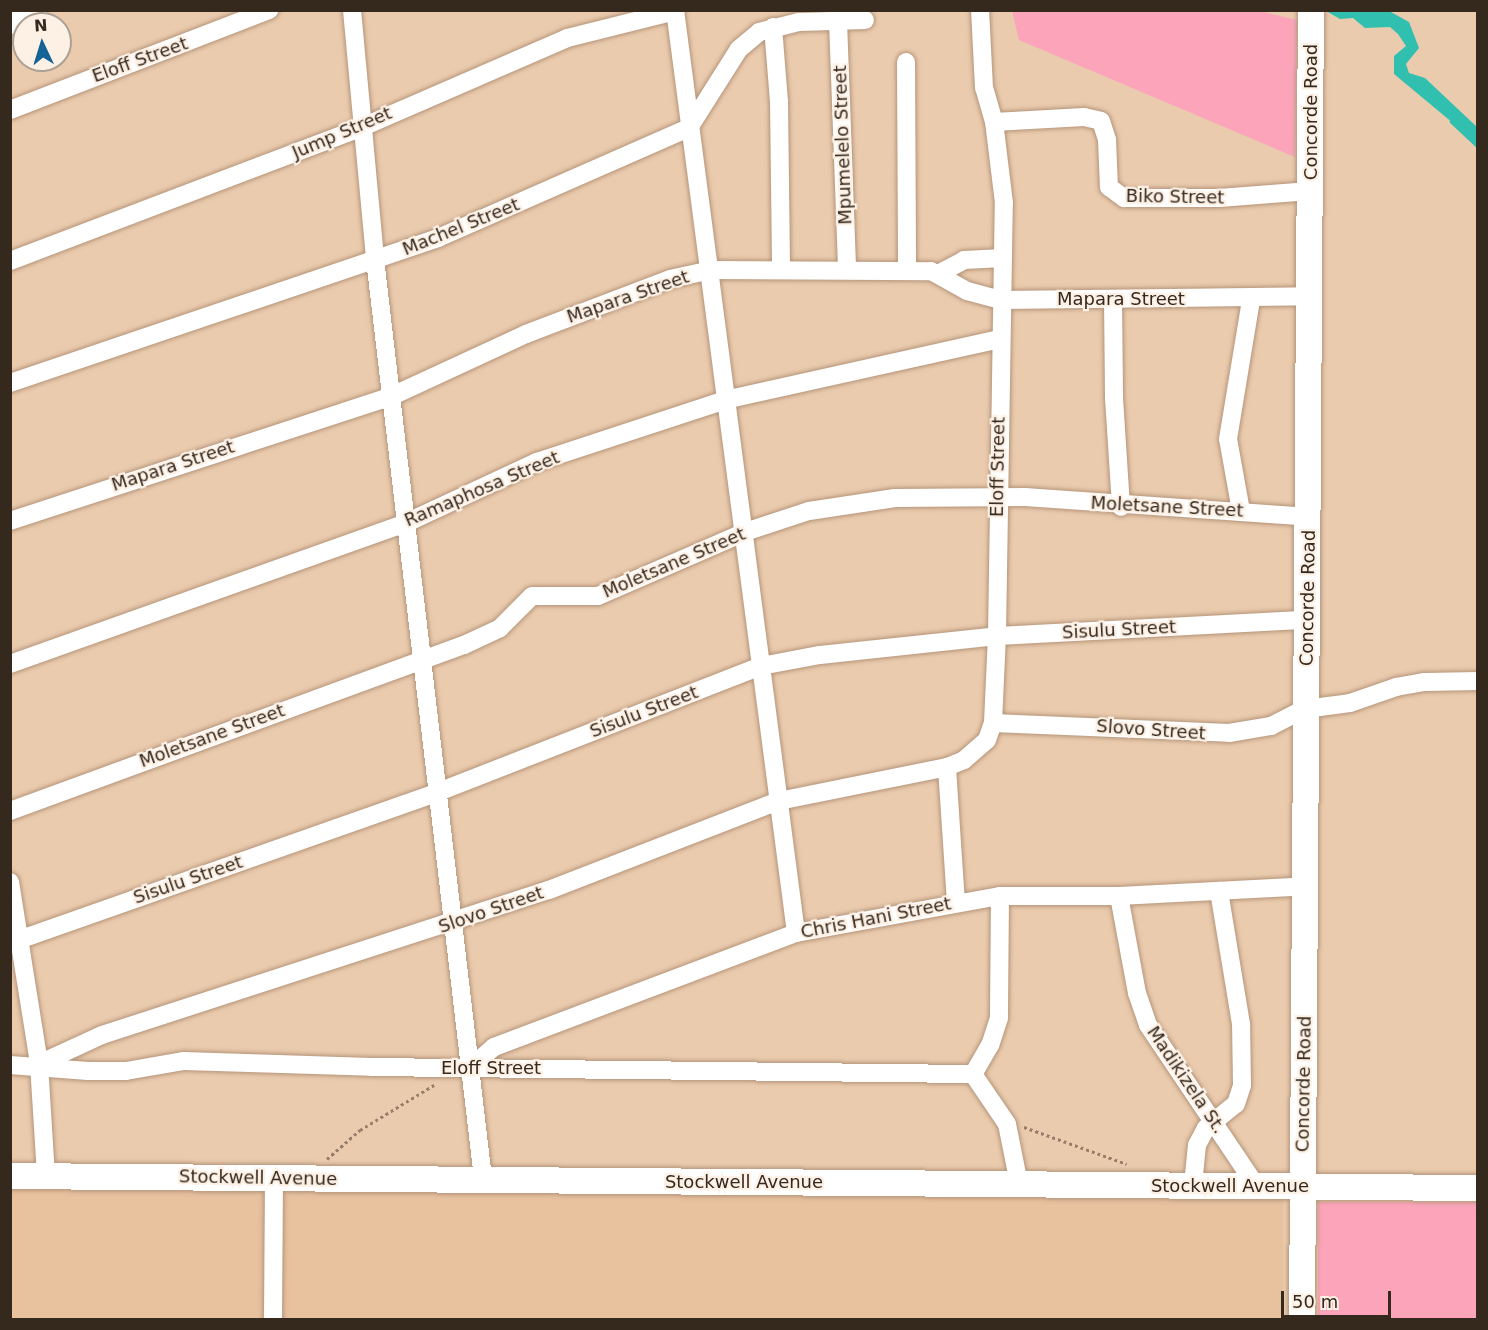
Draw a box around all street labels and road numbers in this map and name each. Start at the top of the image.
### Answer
street label: Eloff Street [89,33,191,87]
street label: Concorde Road [1300,44,1322,180]
street label: Mpumelelo Street [829,65,857,225]
street label: Jump Street [289,102,395,164]
street label: Biko Street [1126,185,1224,209]
street label: Machel Street [399,194,523,260]
street label: Mapara Street [564,266,692,328]
street label: Mapara Street [1057,288,1185,310]
street label: Eloff Street [986,417,1010,517]
street label: Mapara Street [109,436,237,496]
street label: Ramaphosa Street [401,447,563,531]
street label: Moletsane Street [1090,492,1244,522]
street label: Moletsane Street [599,523,749,603]
street label: Concorde Road [1296,530,1320,666]
street label: Sisulu Street [1061,616,1177,644]
street label: Sisulu Street [587,681,701,743]
street label: Moletsane Street [136,700,288,772]
street label: Slovo Street [1096,715,1206,745]
street label: Sisulu Street [131,851,245,909]
street label: Slovo Street [436,882,546,938]
street label: Chris Hani Street [799,893,953,943]
street label: Concorde Road [1292,1016,1316,1152]
street label: Madikizela St. [1142,1022,1230,1138]
street label: Eloff Street [441,1057,541,1079]
street label: Stockwell Avenue [179,1166,337,1190]
street label: Stockwell Avenue [665,1171,823,1193]
street label: Stockwell Avenue [1151,1175,1309,1197]

